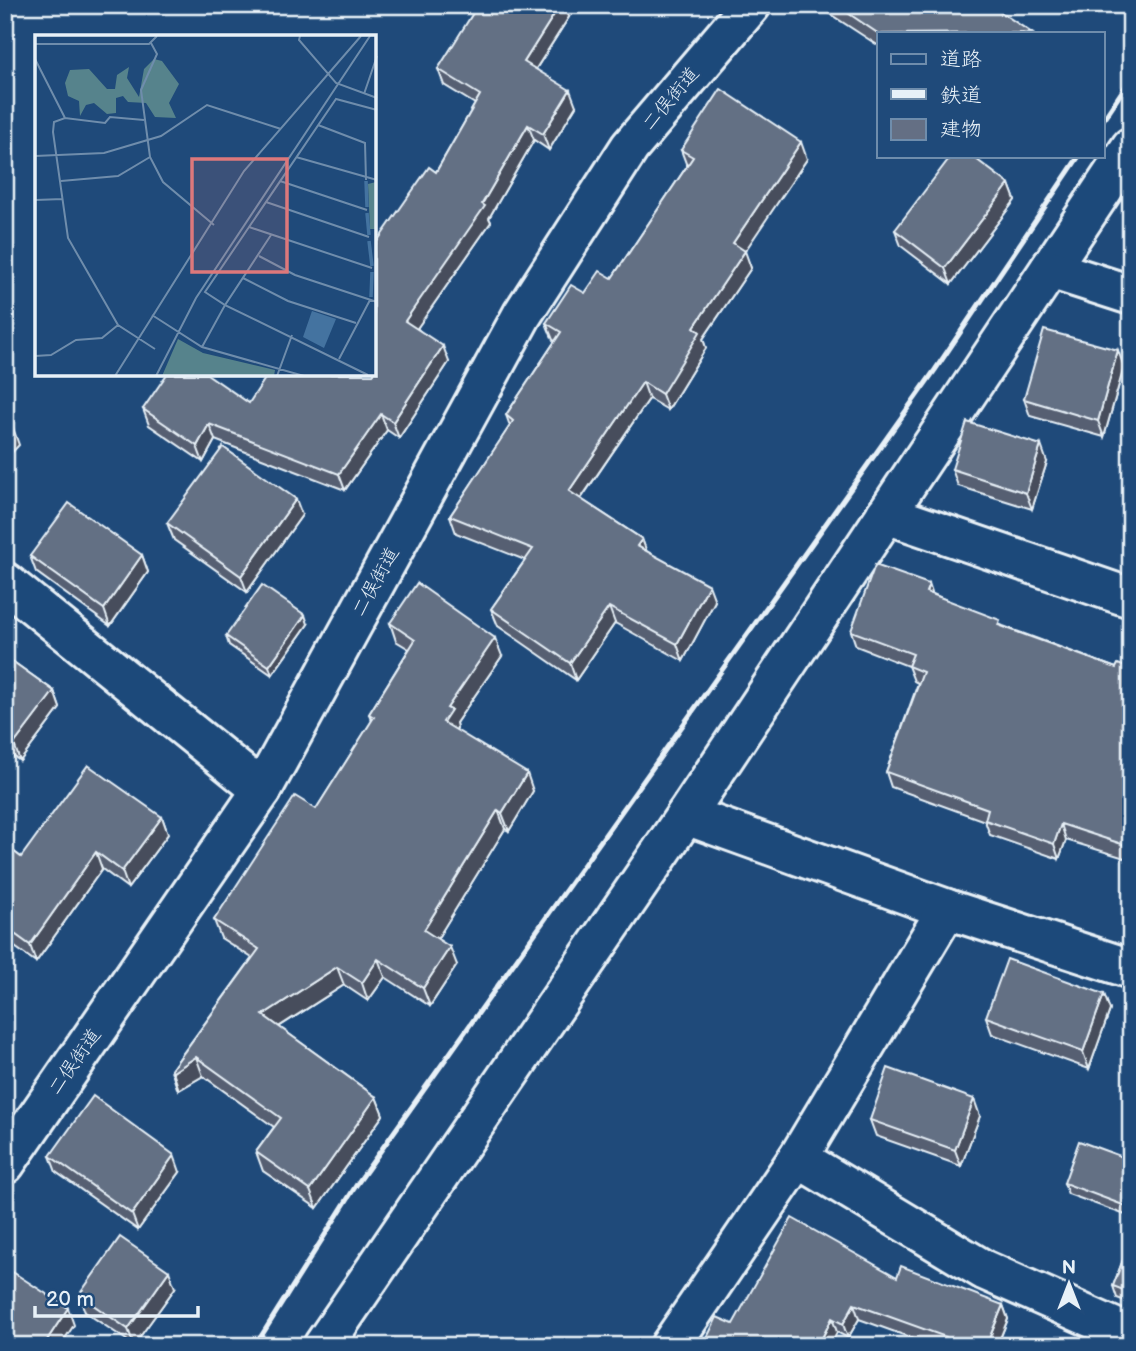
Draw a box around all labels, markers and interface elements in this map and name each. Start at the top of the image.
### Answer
legend [877,32,1104,158]
inset map [35,35,376,376]
text: 道路 [940,47,982,72]
street label: 二俣街道 [638,62,704,136]
text: 鉄道 [940,83,982,108]
text: 建物 [940,117,982,142]
street label: 二俣街道 [348,543,404,621]
street label: 二俣街道 [44,1024,106,1100]
north arrow [1034,1250,1104,1320]
text: N [1062,1257,1076,1280]
scale bar [35,1274,198,1318]
text: 20 m [46,1287,94,1312]

